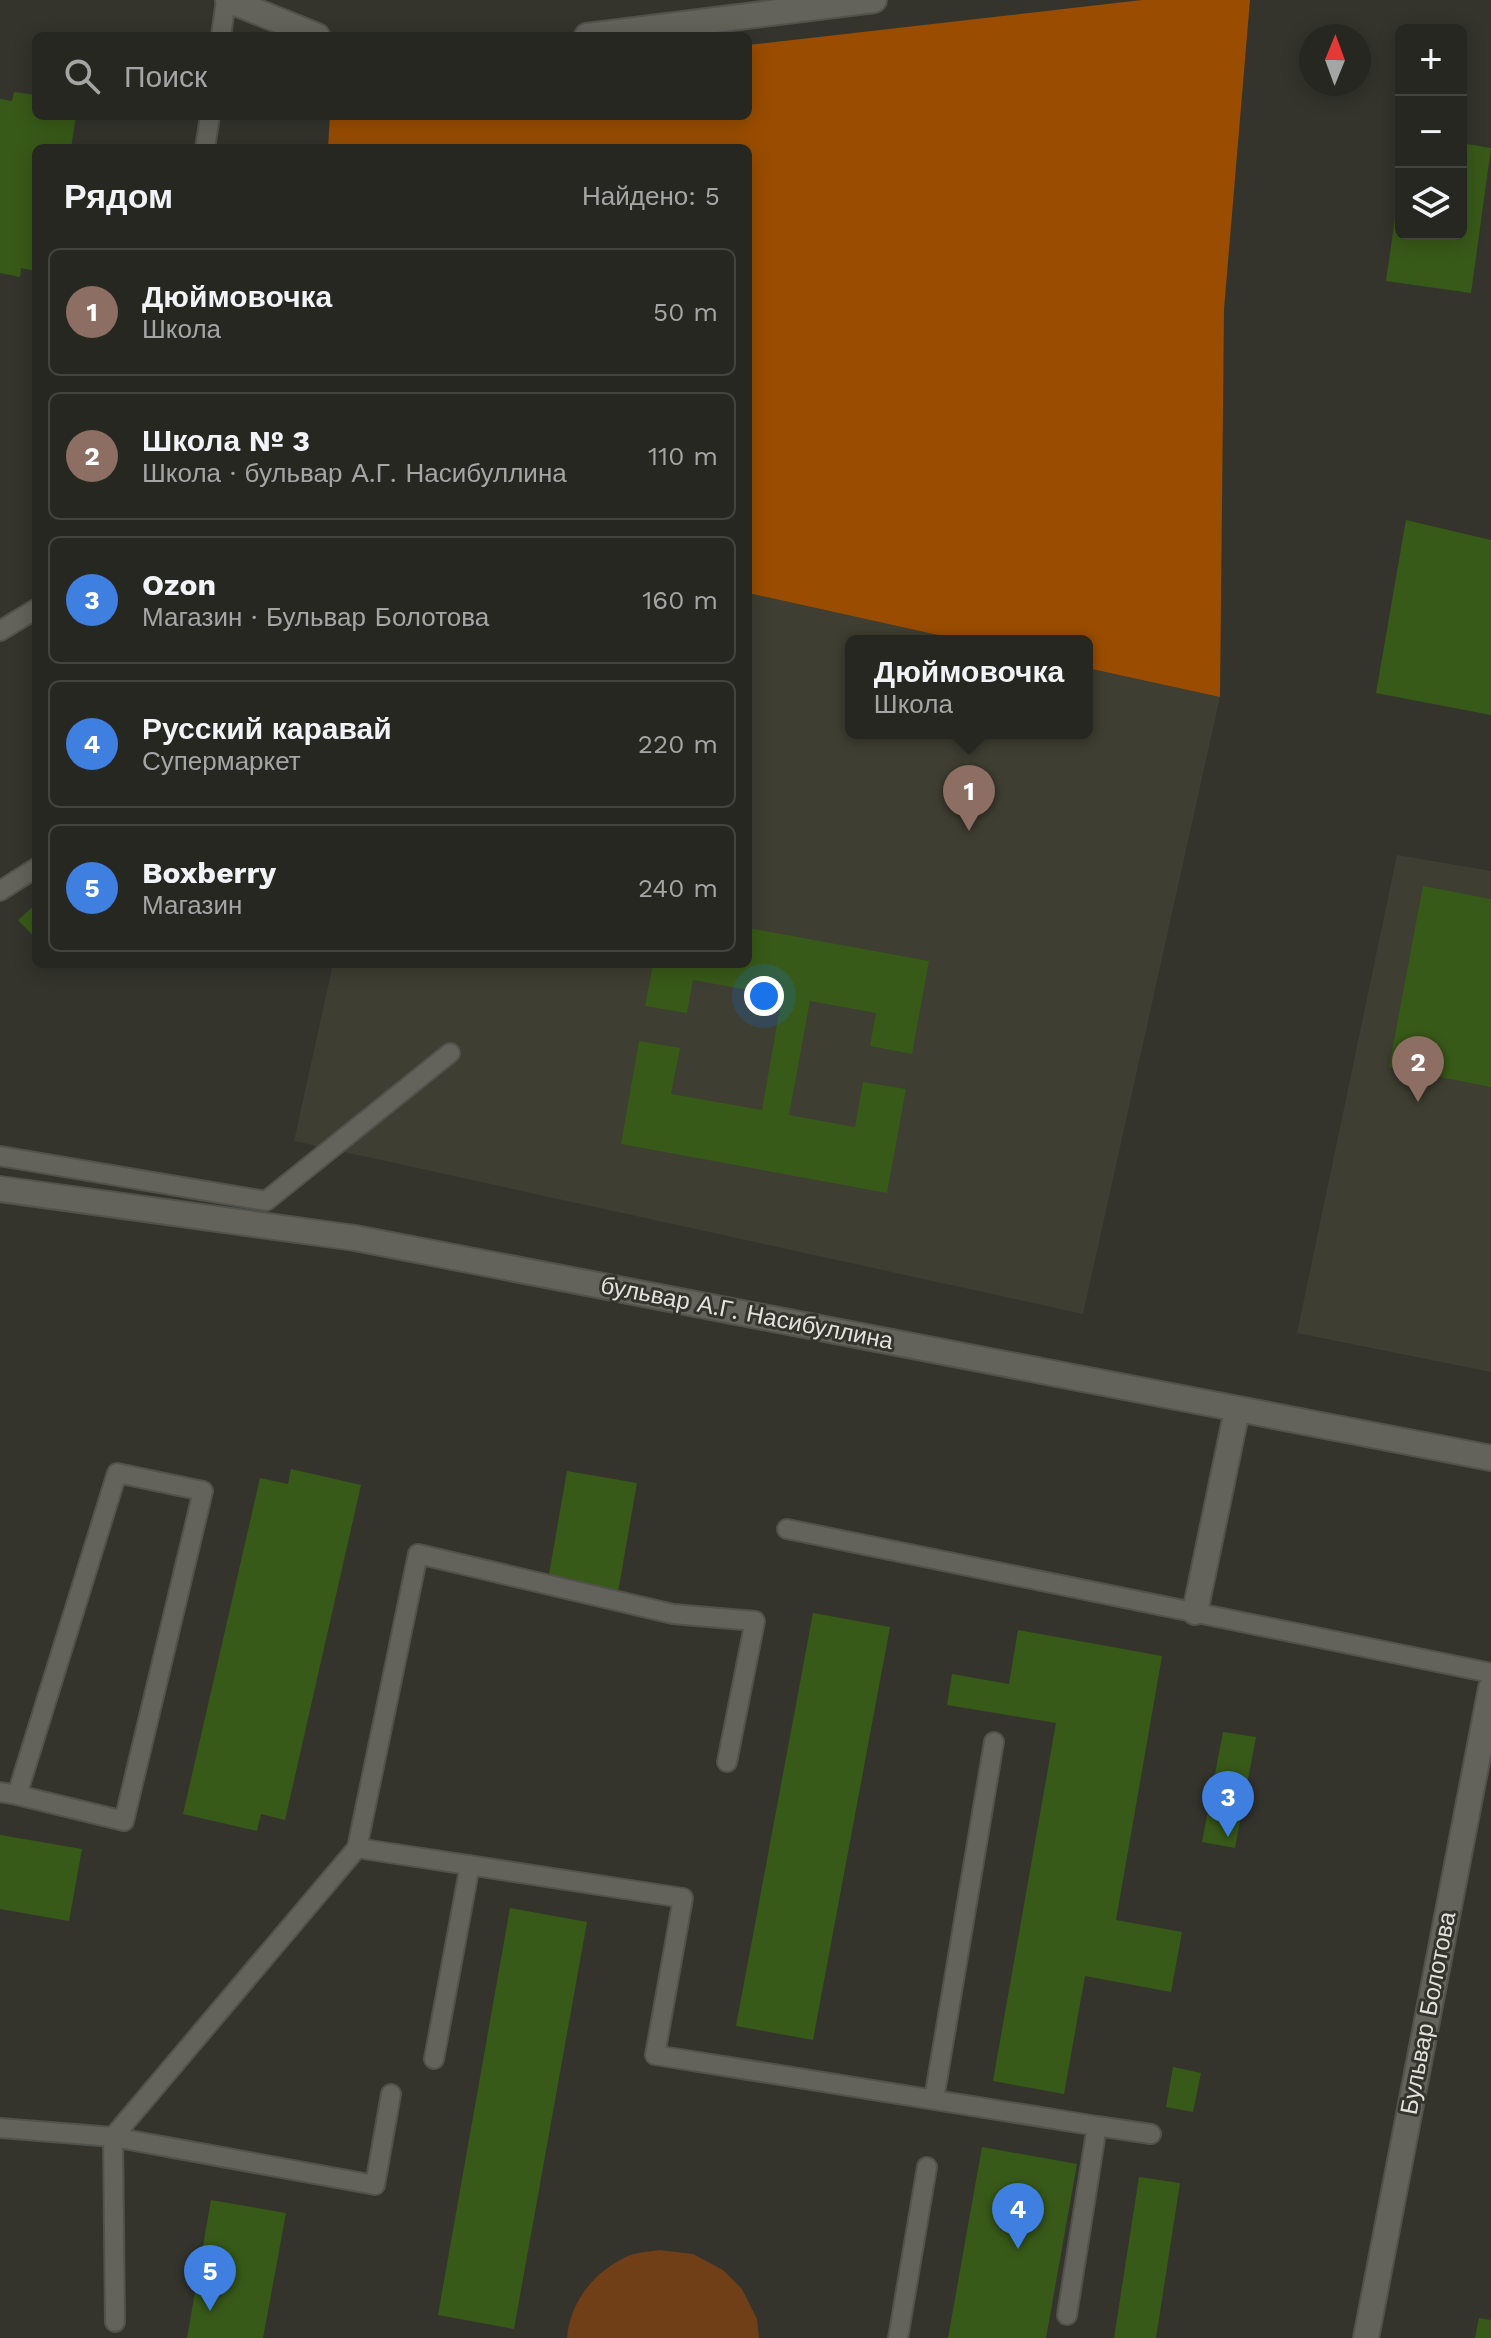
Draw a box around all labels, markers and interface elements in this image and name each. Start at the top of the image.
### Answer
north arrow [1299,24,1371,96]
map controls [1395,24,1467,240]
button: + [1395,24,1467,96]
search box [32,32,752,120]
icon: search [60,54,104,98]
text: Поиск [124,59,207,94]
button: − [1395,96,1467,168]
button: layers [1395,168,1467,240]
text: Рядом [64,176,173,216]
text: Найдено: 5 [582,181,720,211]
text: Дюймовочка [142,279,332,314]
text: 1 [86,297,98,327]
text: 50 m [653,297,718,327]
text: Школа [142,314,221,344]
text: Школа № 3 [142,423,310,458]
text: 2 [84,441,100,471]
text: 110 m [648,441,718,471]
text: Школа · бульвар А.Г. Насибуллина [142,458,567,488]
text: Ozon [142,567,216,602]
text: 3 [84,585,100,615]
text: 160 m [642,585,718,615]
text: Магазин · Бульвар Болотова [142,602,489,632]
popup [845,635,1093,739]
text: Дюймовочка [874,654,1064,689]
text: Школа [874,689,953,719]
text: Русский каравай [142,711,392,746]
text: 4 [84,729,100,759]
text: 220 m [638,729,718,759]
text: Супермаркет [142,746,301,776]
pin: 1 [943,765,995,831]
text: Boxberry [142,855,276,890]
text: 5 [84,873,100,903]
text: 240 m [638,873,718,903]
text: Магазин [142,890,242,920]
your location [744,976,784,1016]
pin: 2 [1392,1036,1444,1102]
street label: бульвар А.Г. Насибуллина [598,1271,896,1355]
pin: 3 [1202,1771,1254,1837]
street label: Бульвар Болотова [1395,1909,1462,2117]
pin: 4 [992,2183,1044,2249]
pin: 5 [184,2245,236,2311]

